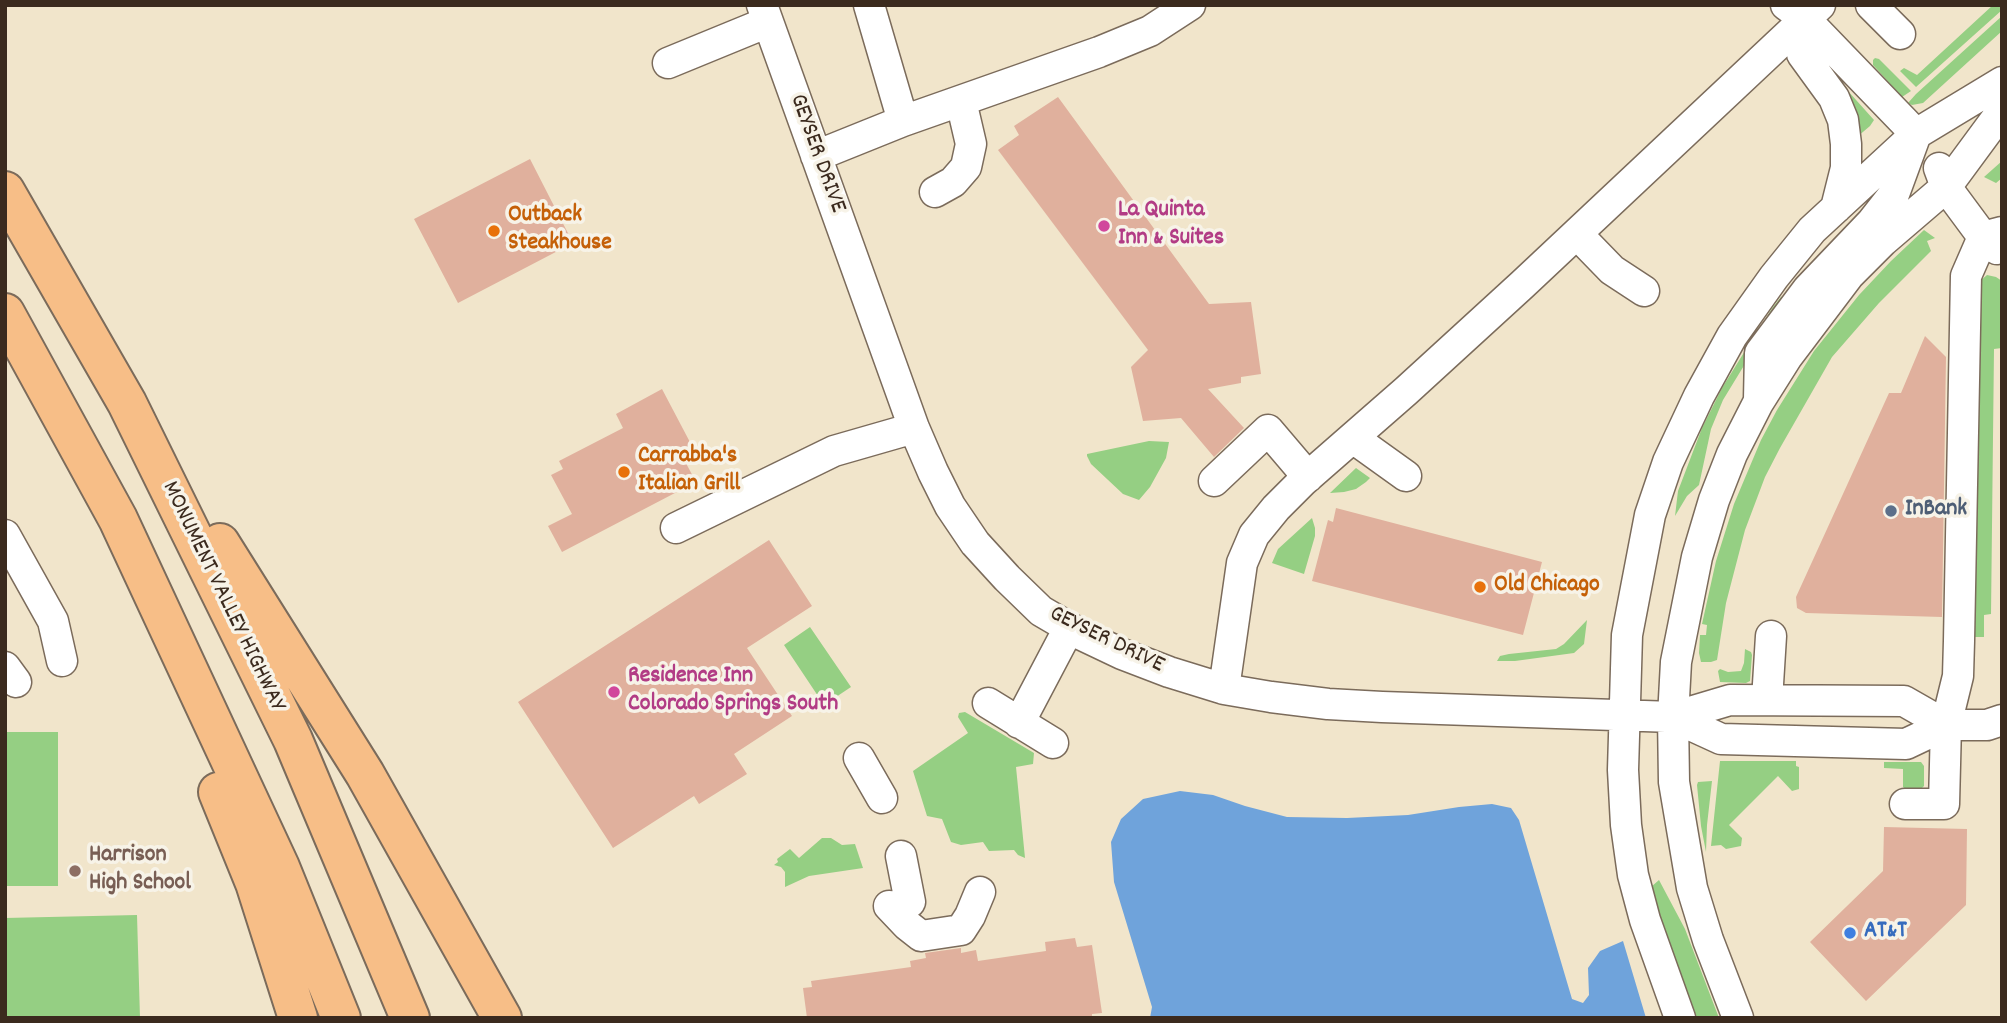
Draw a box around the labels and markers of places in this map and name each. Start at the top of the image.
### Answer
place label: La Quinta Inn & Suites [1118,198,1224,254]
place label: Outback Steakhouse [508,203,612,259]
marker: La Quinta Inn & Suites [1096,218,1112,234]
marker: Outback Steakhouse [486,223,502,239]
place label: Carrabba's Italian Grill [638,444,740,500]
marker: Carrabba's Italian Grill [616,464,632,480]
place label: InBank [1905,497,1967,525]
marker: InBank [1883,503,1899,519]
place label: Old Chicago [1494,573,1600,601]
marker: Old Chicago [1472,579,1488,595]
place label: Residence Inn Colorado Springs South [628,664,838,720]
marker: Residence Inn Colorado Springs South [606,684,622,700]
place label: Harrison High School [89,843,191,899]
marker: Harrison High School [67,863,83,879]
place label: AT&T [1864,919,1907,947]
marker: AT&T [1842,925,1858,941]

